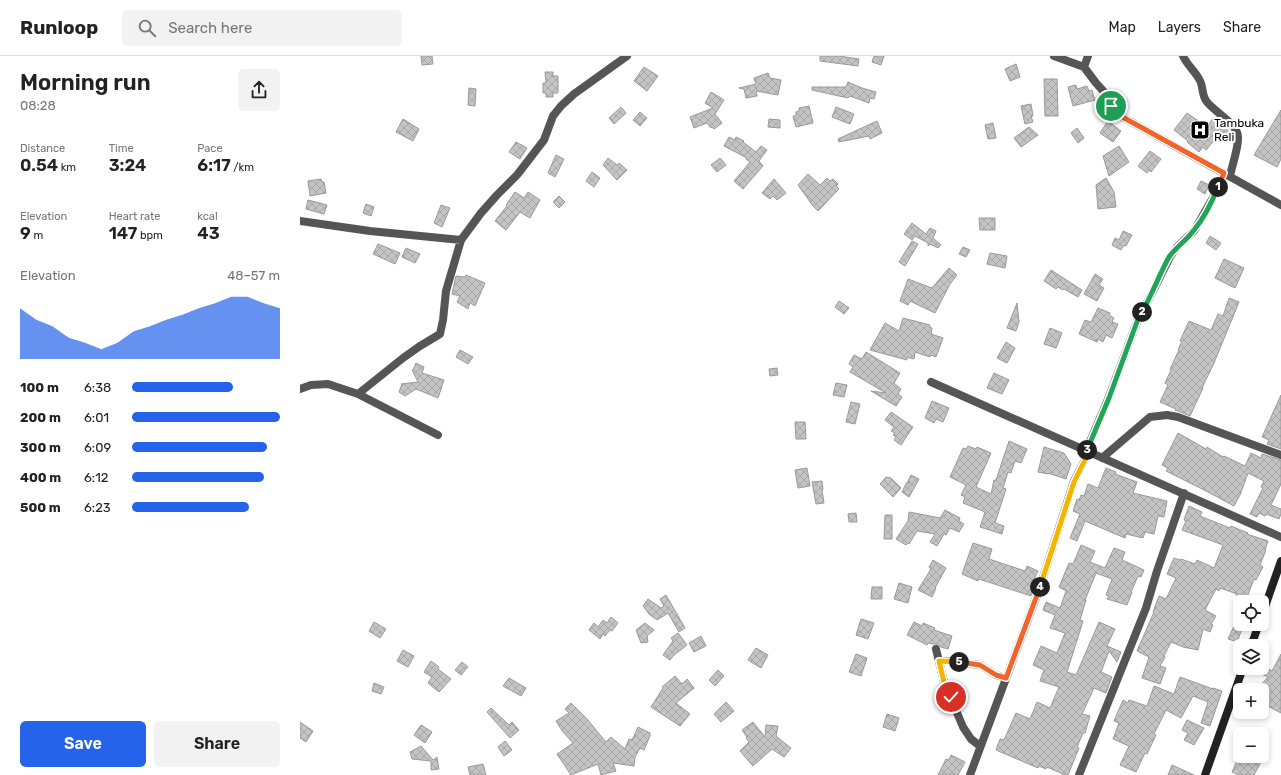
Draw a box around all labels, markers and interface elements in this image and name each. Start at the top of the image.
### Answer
search box [122,10,402,46]
text: Runloop [20,16,98,39]
icon: search [136,17,158,39]
text: Search here [168,19,252,37]
text: Map [1109,19,1136,36]
text: Layers [1158,19,1201,36]
text: Share [1223,19,1261,36]
text: Morning run [20,69,151,96]
button: share [238,69,280,111]
pin [1094,89,1128,123]
icon: arrive [1100,95,1122,117]
text: 08:28 [20,98,56,113]
place label: Tambuka Reli [1214,116,1264,144]
hospital icon: Tambuka Reli [1189,119,1211,141]
text: Distance [20,142,65,155]
text: Time [109,142,134,155]
text: Pace [197,142,223,155]
text: 0.54 [20,155,58,175]
text: 3:24 [109,155,146,175]
text: 6:17 [197,155,231,175]
text: km [58,161,76,174]
text: /km [231,161,254,174]
pin: 1 [1208,177,1228,197]
text: 1 [1215,180,1221,193]
text: Elevation [20,210,67,223]
text: Heart rate [109,210,161,223]
text: kcal [197,210,218,223]
text: 9 [20,223,31,243]
text: 147 [109,223,137,243]
text: 43 [197,223,220,243]
text: m [31,229,43,242]
text: bpm [137,229,163,242]
text: Elevation [20,268,76,283]
text: 48–57 m [227,268,280,283]
pin: 2 [1132,302,1152,322]
text: 2 [1138,305,1146,318]
text: 100 m [20,380,59,395]
text: 6:38 [84,380,111,395]
text: 200 m [20,410,61,425]
text: 6:01 [84,410,109,425]
text: 300 m [20,440,61,455]
text: 6:09 [84,440,111,455]
pin: 3 [1077,440,1097,460]
text: 3 [1083,443,1091,456]
text: 400 m [20,470,61,485]
text: 6:12 [84,470,108,485]
text: 500 m [20,500,61,515]
text: 6:23 [84,500,111,515]
pin: 4 [1030,577,1050,597]
text: 4 [1036,580,1044,593]
map controls [1233,595,1269,763]
button: locate [1233,595,1269,631]
button: layers [1233,639,1269,675]
pin: 5 [949,652,969,672]
text: 5 [955,655,963,668]
pin [934,680,968,714]
button: + [1233,683,1269,719]
icon: check [940,686,962,708]
button: Save [20,721,146,767]
button: Share [154,721,280,767]
button: − [1233,727,1269,763]

